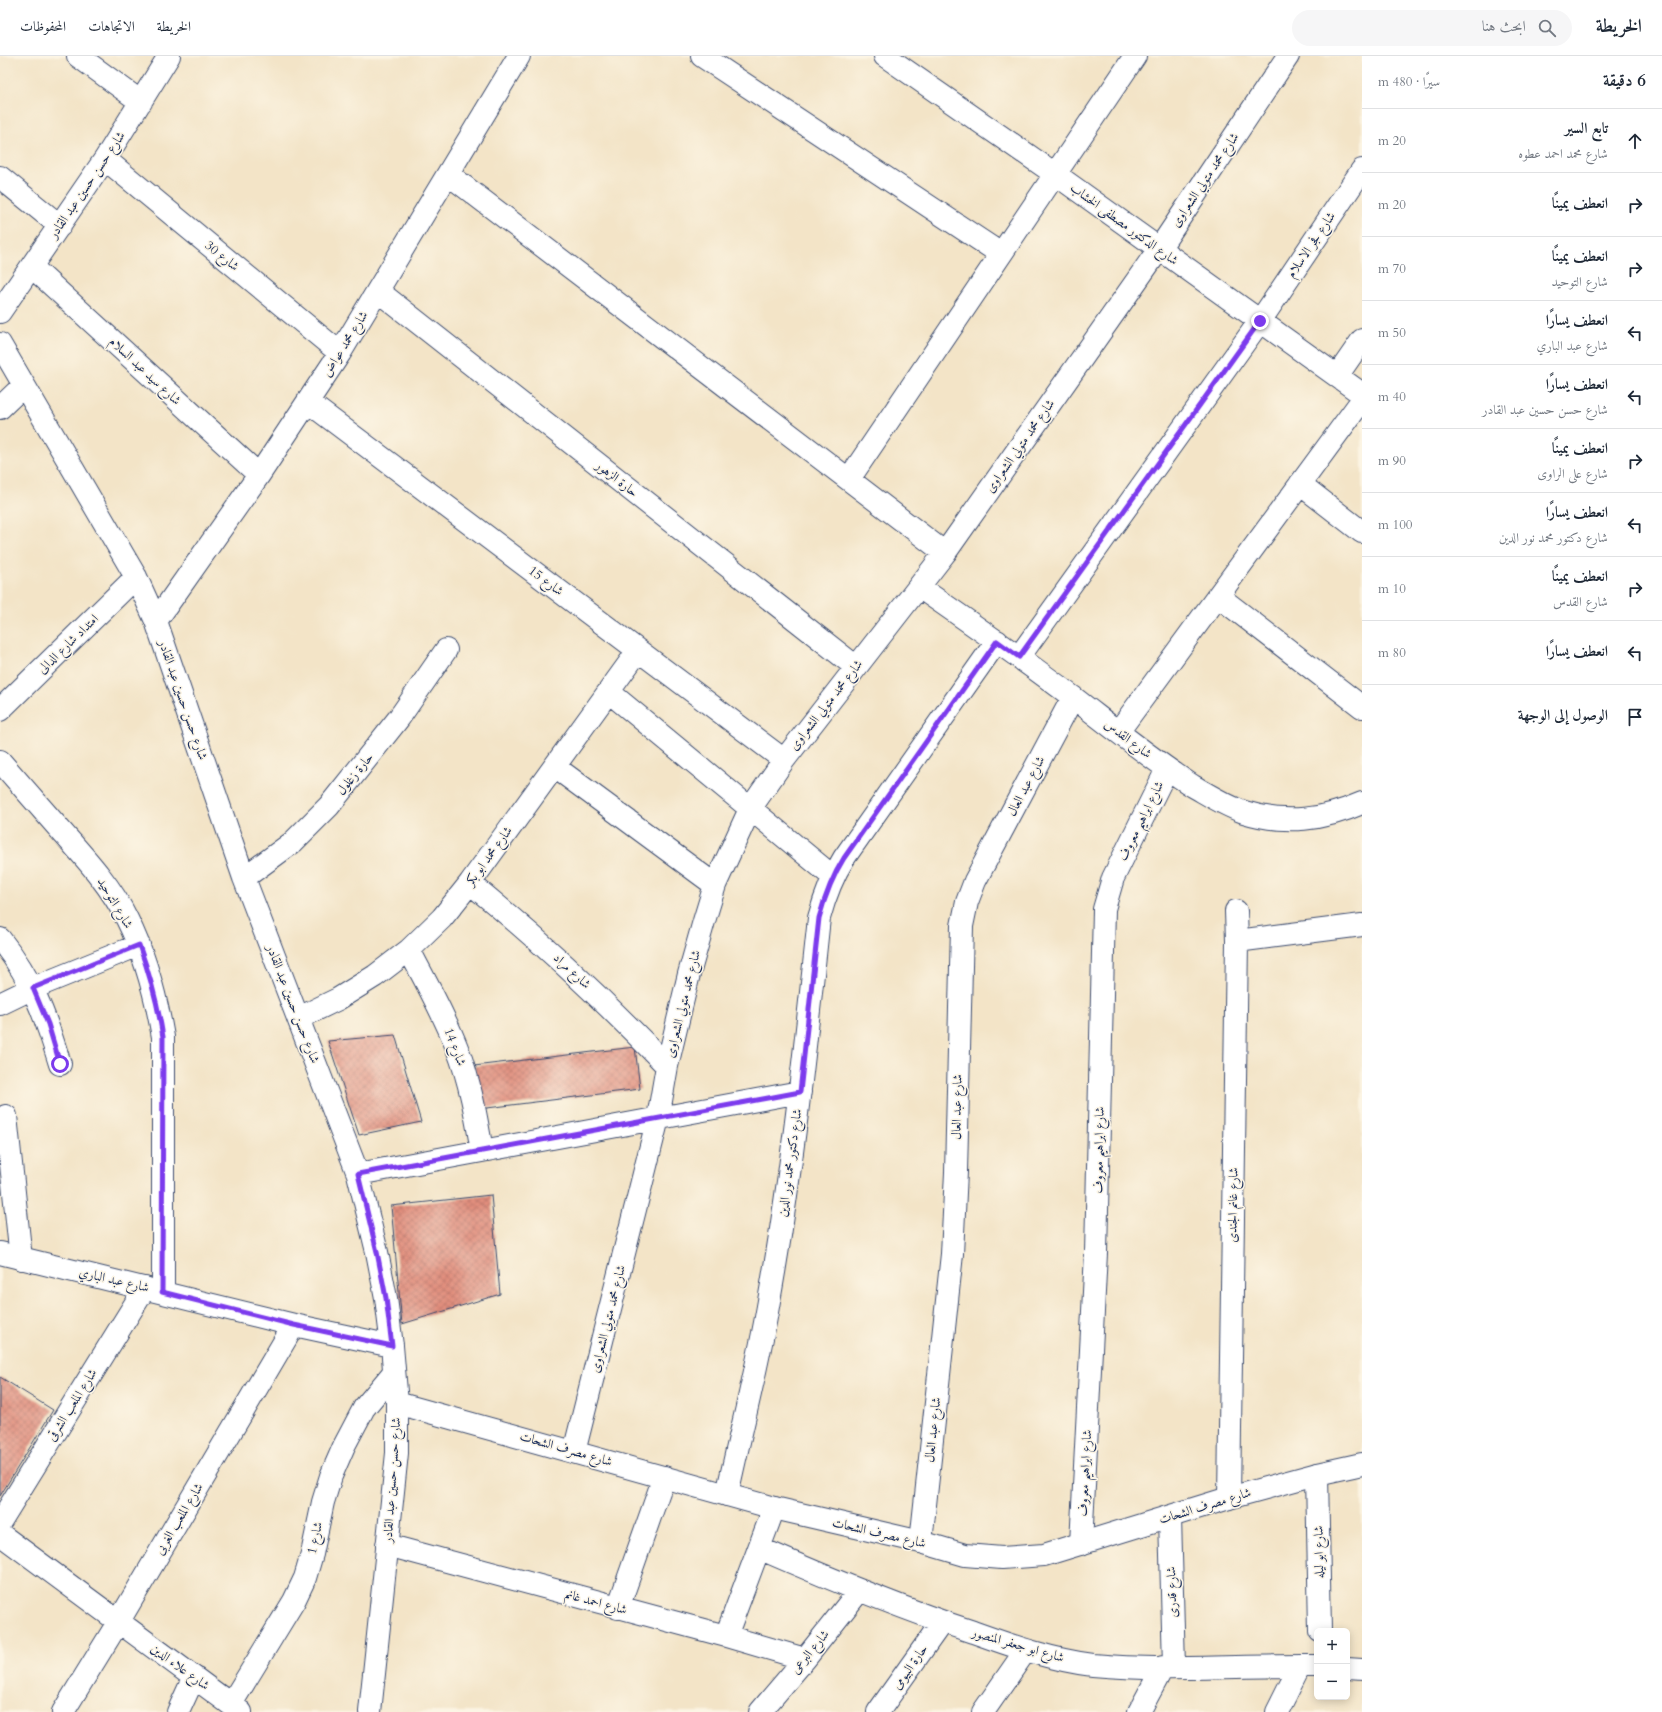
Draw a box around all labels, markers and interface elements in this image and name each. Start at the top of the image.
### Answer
search box [1292,10,1572,46]
text: الخريطة [1596,13,1642,39]
text: ابحث هنا [1482,16,1526,36]
text: المحفوظات [20,17,66,36]
text: الاتجاهات [88,17,135,36]
text: الخريطة [157,17,191,36]
icon: search [1536,17,1558,39]
text: 6 دقيقة [1603,69,1646,92]
text: سيرًا · 480 m [1378,73,1440,91]
text: تابع السير [1565,118,1608,138]
street label: شارع حسن حسين عبد القادر [43,128,131,245]
street label: شارع محمد متولي الشعراوى [1167,129,1245,232]
icon: ahead [1624,130,1646,152]
text: 20 m [1378,132,1406,150]
text: شارع محمد احمد عطوه [1518,145,1608,163]
street label: شارع الدكتور مصطفى الخشاب [1065,179,1182,271]
text: انعطف يمينًا [1552,193,1608,213]
icon: right [1624,194,1646,216]
text: 20 m [1378,196,1406,214]
street label: شارع فجر الاسلام [1282,208,1341,283]
street label: شارع 30 [200,237,243,277]
text: انعطف يمينًا [1552,246,1608,266]
icon: right [1624,258,1646,280]
text: 70 m [1378,260,1406,278]
text: شارع التوحيد [1551,273,1608,291]
street label: شارع محمد عواض [318,308,374,381]
text: انعطف يسارًا [1546,310,1608,330]
route end [1251,312,1269,330]
icon: left [1624,322,1646,344]
text: 50 m [1378,324,1406,342]
street label: شارع سيد عبد السلام [104,333,185,411]
text: شارع عبد الباري [1537,337,1608,355]
text: انعطف يسارًا [1546,374,1608,394]
icon: left [1624,386,1646,408]
text: 40 m [1378,388,1406,406]
street label: شارع محمد متولي الشعراوى [981,396,1061,498]
text: شارع حسن حسين عبد القادر [1482,401,1608,419]
text: انعطف يمينًا [1552,438,1608,458]
icon: right [1624,450,1646,472]
text: 90 m [1378,452,1406,470]
street label: حارة الزهور [590,455,642,501]
text: شارع على الراوى [1537,465,1608,483]
text: انعطف يسارًا [1546,502,1608,522]
icon: left [1624,514,1646,536]
text: 100 m [1378,516,1412,534]
text: شارع دكتور محمد نور الدين [1499,529,1608,547]
street label: شارع 15 [524,562,567,602]
text: انعطف يمينًا [1552,566,1608,586]
icon: right [1624,578,1646,600]
text: 10 m [1378,580,1406,598]
text: شارع القدس [1553,593,1608,611]
street label: امتداد شارع الدالى [33,610,104,679]
street label: شارع حسن حسين عبد القادر [151,636,212,763]
text: انعطف يسارًا [1546,641,1608,661]
icon: left [1624,642,1646,664]
text: 80 m [1378,644,1406,662]
street label: شارع محمد متولي الشعراوى [785,656,869,755]
text: الوصول إلى الوجهة [1518,705,1608,725]
icon: arrive [1624,706,1646,728]
street label: شارع القدس [1099,715,1155,764]
street label: حارة زغلول [332,749,378,799]
street label: شارع عبد العال [1003,753,1051,820]
street label: شارع ابراهيم معروف [1114,778,1172,866]
street label: شارع محمد ابو بكر [460,823,518,892]
street label: شارع التوحيد [91,874,137,933]
street label: شارع حسن حسين عبد القادر [259,940,324,1067]
street label: شارع محمد متولي الشعراوى [661,948,707,1060]
street label: شارع مراد [548,949,595,995]
street label: شارع 14 [438,1025,470,1069]
route start [51,1055,69,1073]
street label: شارع عبد العال [947,1074,969,1140]
street label: شارع ابراهيم معروف [1089,1106,1113,1194]
street label: شارع دكتور محمد نور الدين [773,1108,808,1219]
street label: شارع غانم الجندى [1223,1167,1245,1243]
street label: شارع عبد الباري [77,1263,151,1299]
street label: شارع محمد متولي الشعراوى [586,1263,632,1375]
street label: شارع الملعب الشرقى [43,1365,103,1446]
street label: شارع عبد العال [921,1396,947,1464]
street label: شارع حسن حسين عبد القادر [378,1417,407,1545]
street label: شارع مصرف الشحات [517,1427,614,1473]
street label: شارع ابراهيم معروف [1074,1429,1100,1517]
street label: شارع الملعب الغربى [150,1480,209,1559]
street label: شارع مصرف الشحات [1157,1483,1254,1531]
street label: شارع مصرف الشحات [830,1513,928,1554]
street label: شارع 1 [303,1520,329,1556]
street label: شارع ابو ليله [1310,1526,1330,1578]
street label: شارع قدرى [1162,1566,1184,1618]
street label: شارع احمد غانم [562,1585,629,1621]
street label: شارع ابو جعفر المنصور [967,1623,1066,1669]
street label: شارع البرعى [787,1626,835,1679]
map controls [1314,1628,1350,1700]
button: + [1314,1628,1350,1664]
street label: شارع علاء الدين [146,1640,213,1696]
street label: حارة البيومى [888,1641,932,1693]
button: − [1314,1664,1350,1700]

